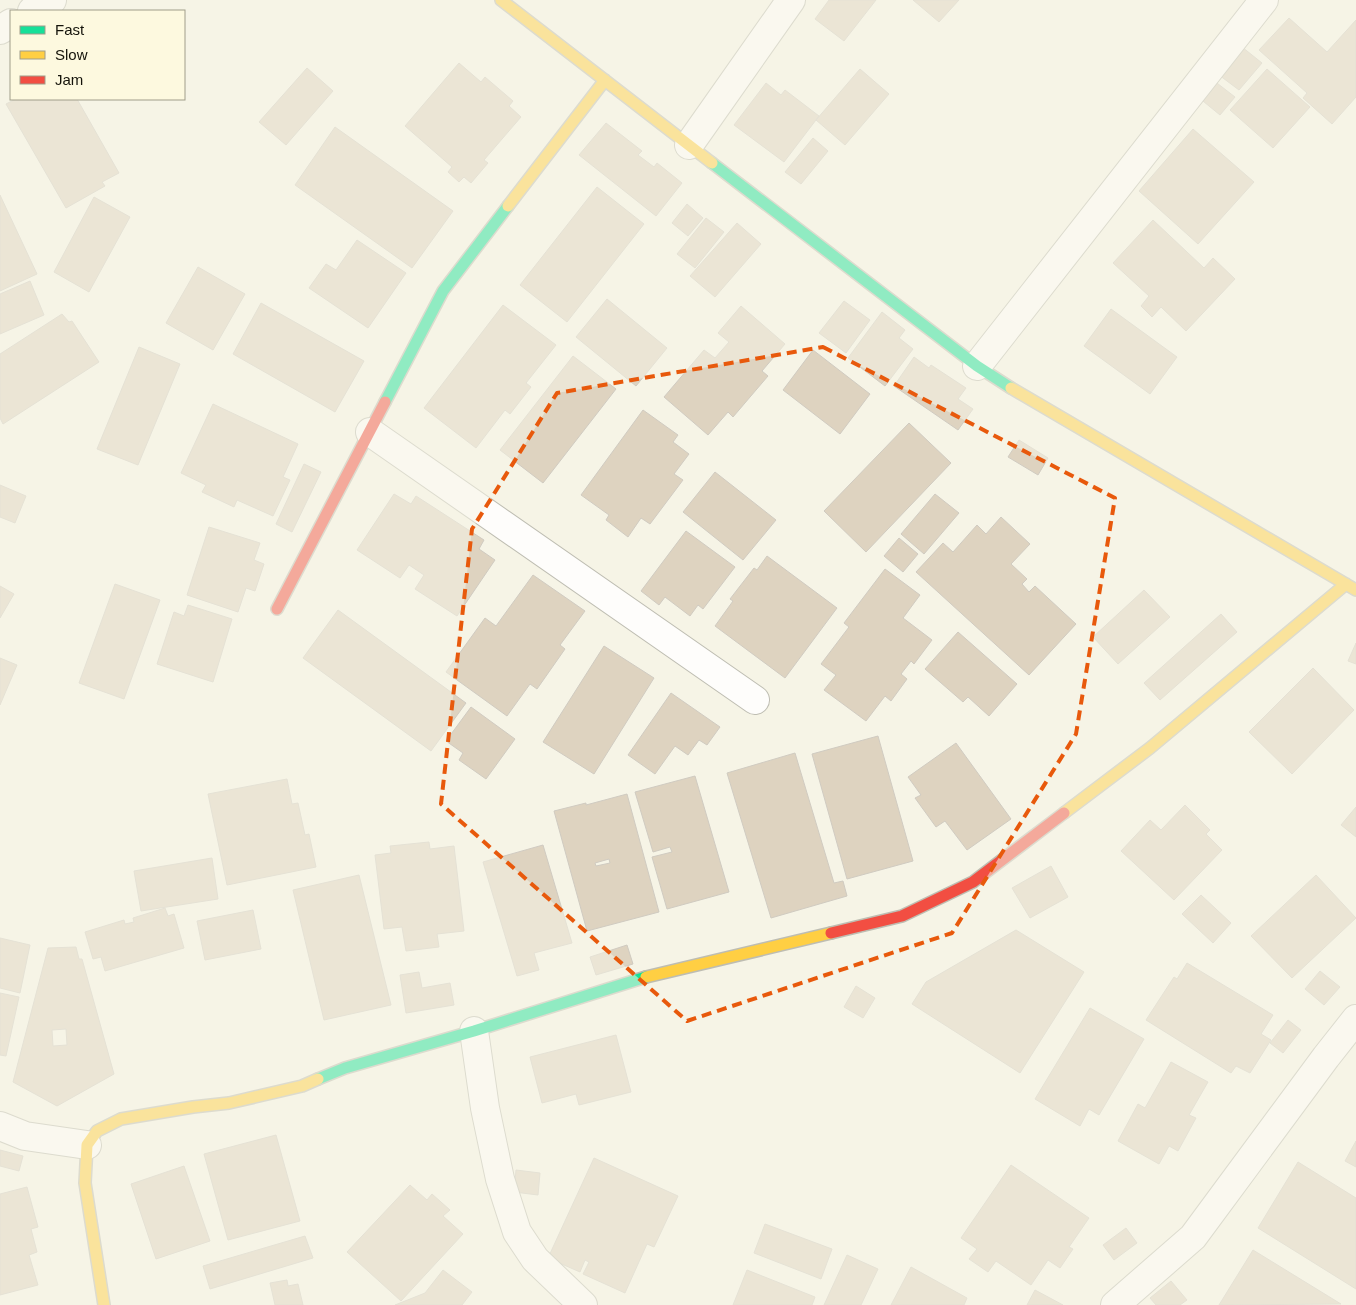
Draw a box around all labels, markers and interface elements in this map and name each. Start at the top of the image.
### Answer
legend [10,10,185,100]
text: Fast [55,21,85,38]
text: Slow [55,46,88,63]
text: Jam [55,71,83,88]

